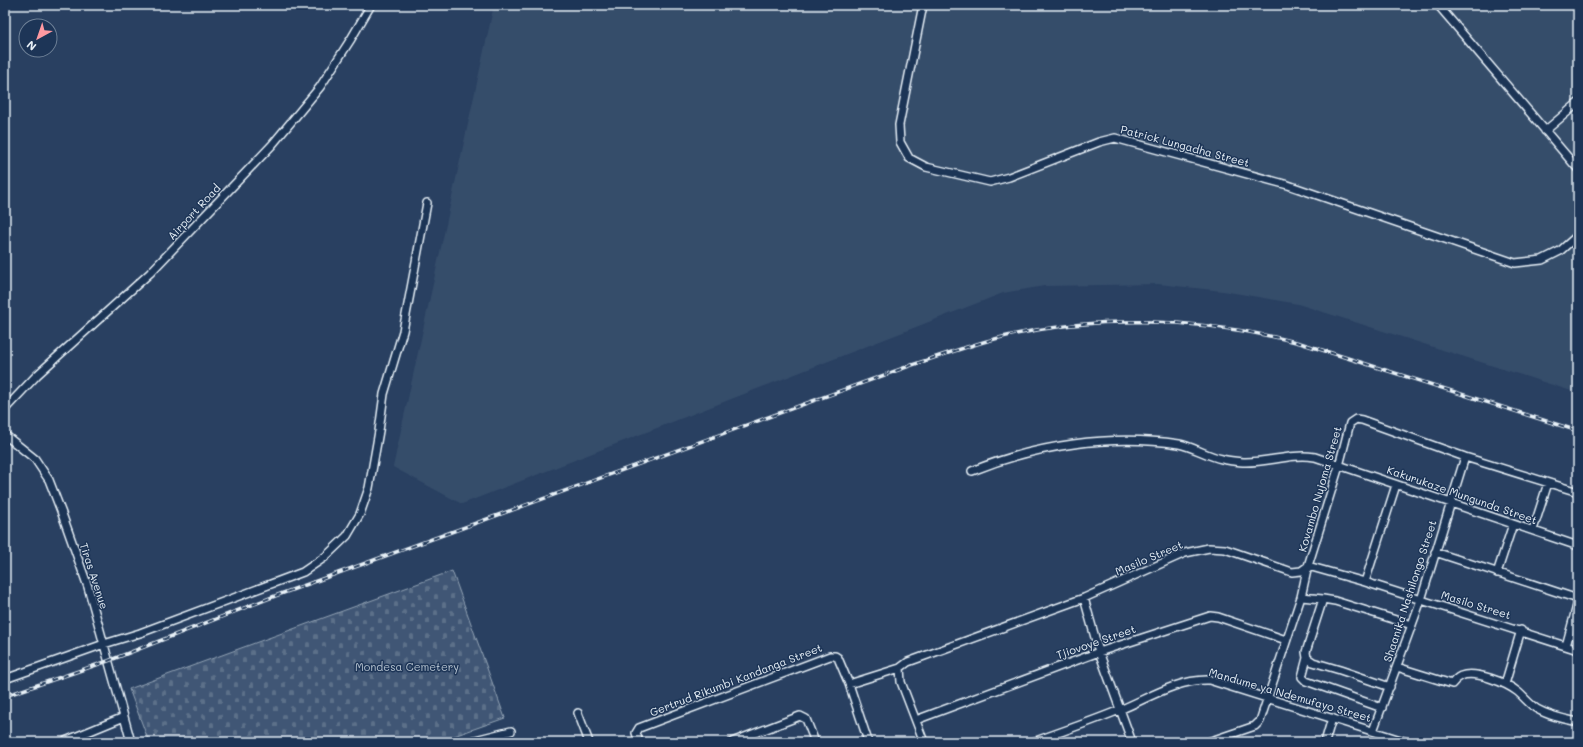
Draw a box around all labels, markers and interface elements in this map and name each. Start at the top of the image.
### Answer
north arrow [18,18,58,58]
text: N [23,38,39,54]
street label: Patrick Lungadha Street [1119,121,1251,170]
street label: Airport Road [164,181,223,243]
street label: Kovambo Nujoma Street [1294,424,1345,554]
street label: Kakurukaze Mungunda Street [1385,462,1539,527]
street label: Shaanika Nashilongo Street [1379,518,1440,664]
street label: Masilo Street [1113,536,1185,579]
street label: Tiras Avenue [77,541,112,611]
street label: Masilo Street [1439,587,1513,622]
street label: Tjiovoye Street [1054,621,1138,662]
street label: Gertrud Rikumbi Kandanga Street [647,640,824,719]
park label: Mondesa Cemetery [355,659,459,674]
street label: Mandume ya Ndemufayo Street [1207,664,1373,725]

